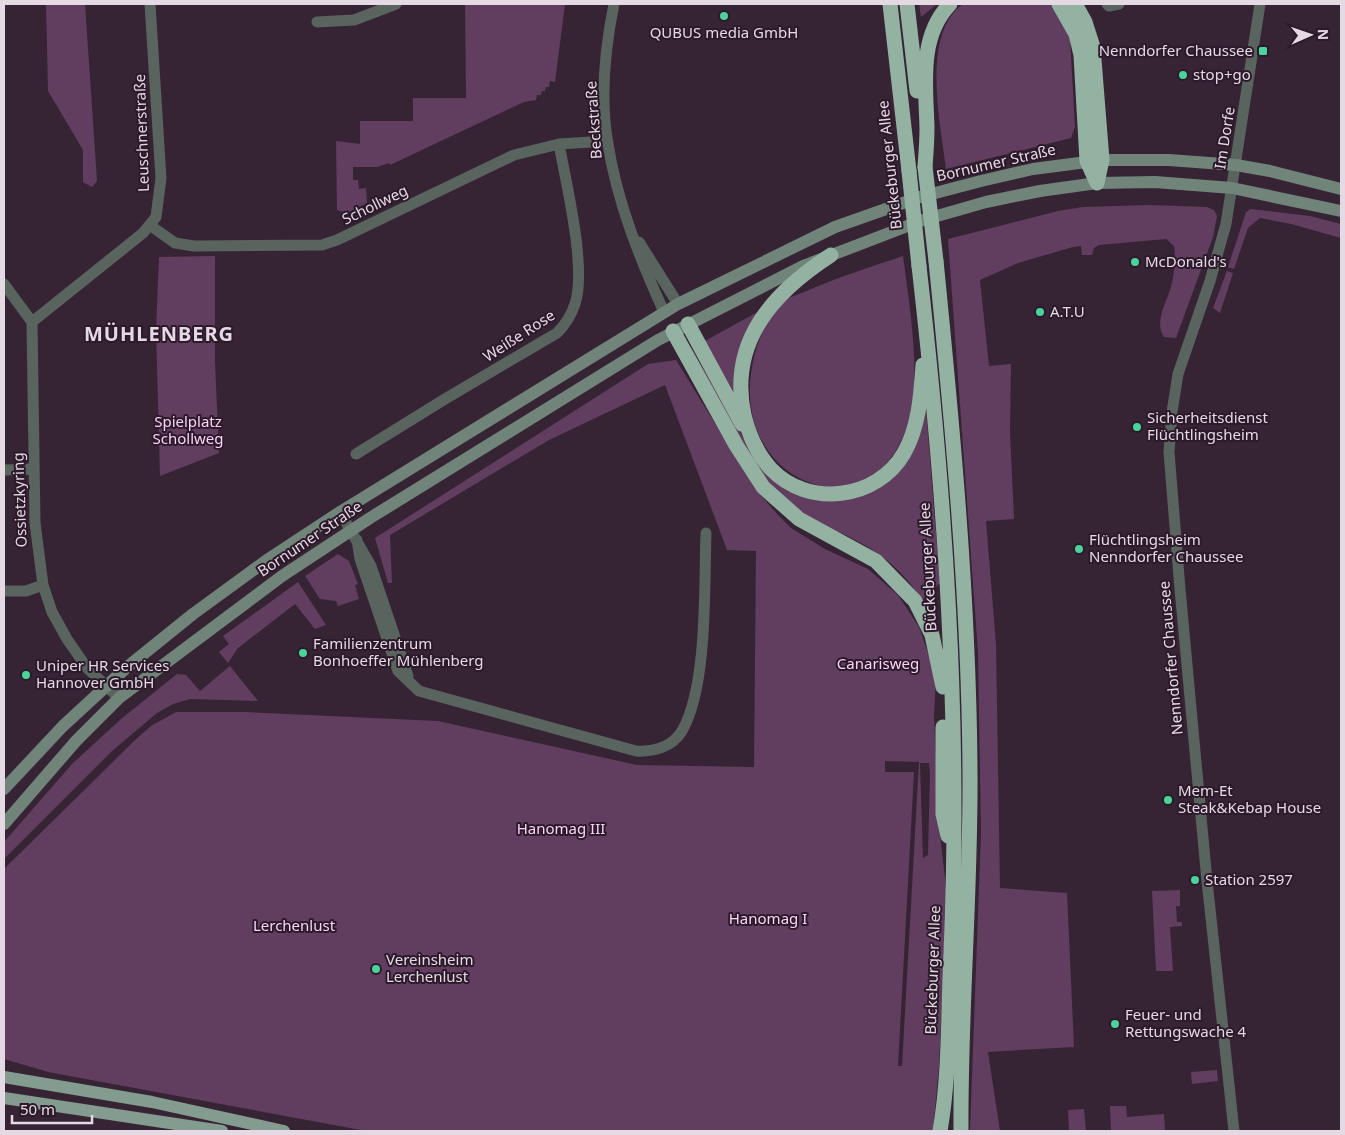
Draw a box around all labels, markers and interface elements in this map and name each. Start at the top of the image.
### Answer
marker: QUBUS media GmbH [718,10,730,22]
north arrow [1285,10,1335,60]
place label: QUBUS media GmbH [650,22,798,42]
text: N [1314,29,1333,41]
place label: Nenndorfer Chaussee [1099,40,1253,60]
marker: Nenndorfer Chaussee [1257,45,1269,57]
place label: stop+go [1193,64,1251,84]
marker: stop+go [1177,69,1189,81]
street label: Leuschnerstraße [129,74,153,192]
street label: Beckstraße [580,80,606,160]
street label: Bückeburger Allee [872,100,906,230]
street label: Im Dorfe [1209,105,1239,170]
street label: Bornumer Straße [934,139,1057,185]
street label: Schollweg [338,180,411,229]
place label: McDonald's [1145,251,1227,271]
marker: McDonald's [1129,256,1141,268]
place label: A.T.U [1050,301,1085,321]
street label: Weiße Rose [479,304,558,366]
marker: A.T.U [1034,306,1046,318]
district label: MÜHLENBERG [84,320,234,347]
place label: Sicherheitsdienst Flüchtlingsheim [1147,407,1268,444]
park label: Spielplatz Schollweg [153,411,224,448]
marker: Sicherheitsdienst Flüchtlingsheim [1131,421,1143,433]
street label: Ossietzkyring [7,452,31,548]
street label: Bornumer Straße [253,496,366,581]
street label: Bückeburger Allee [914,502,940,632]
place label: Flüchtlingsheim Nenndorfer Chaussee [1089,529,1243,566]
marker: Flüchtlingsheim Nenndorfer Chaussee [1073,543,1085,555]
street label: Nenndorfer Chaussee [1153,580,1187,736]
place label: Familienzentrum Bonhoeffer Mühlenberg [313,633,483,670]
marker: Familienzentrum Bonhoeffer Mühlenberg [297,647,309,659]
park label: Canarisweg [837,653,919,673]
place label: Uniper HR Services Hannover GmbH [36,655,169,692]
marker: Uniper HR Services Hannover GmbH [20,669,32,681]
place label: Mem-Et Steak&Kebap House [1178,780,1321,817]
marker: Mem-Et Steak&Kebap House [1162,794,1174,806]
park label: Hanomag III [517,818,605,838]
place label: Station 2597 [1205,869,1293,889]
marker: Station 2597 [1189,874,1201,886]
street label: Bückeburger Allee [920,905,944,1035]
park label: Hanomag I [729,908,807,928]
park label: Lerchenlust [253,915,336,935]
place label: Vereinsheim Lerchenlust [386,949,473,986]
marker: Vereinsheim Lerchenlust [370,963,382,975]
place label: Feuer- und Rettungswache 4 [1125,1004,1247,1041]
marker: Feuer- und Rettungswache 4 [1109,1018,1121,1030]
scale bar [12,1092,92,1124]
text: 50 m [20,1099,55,1119]

